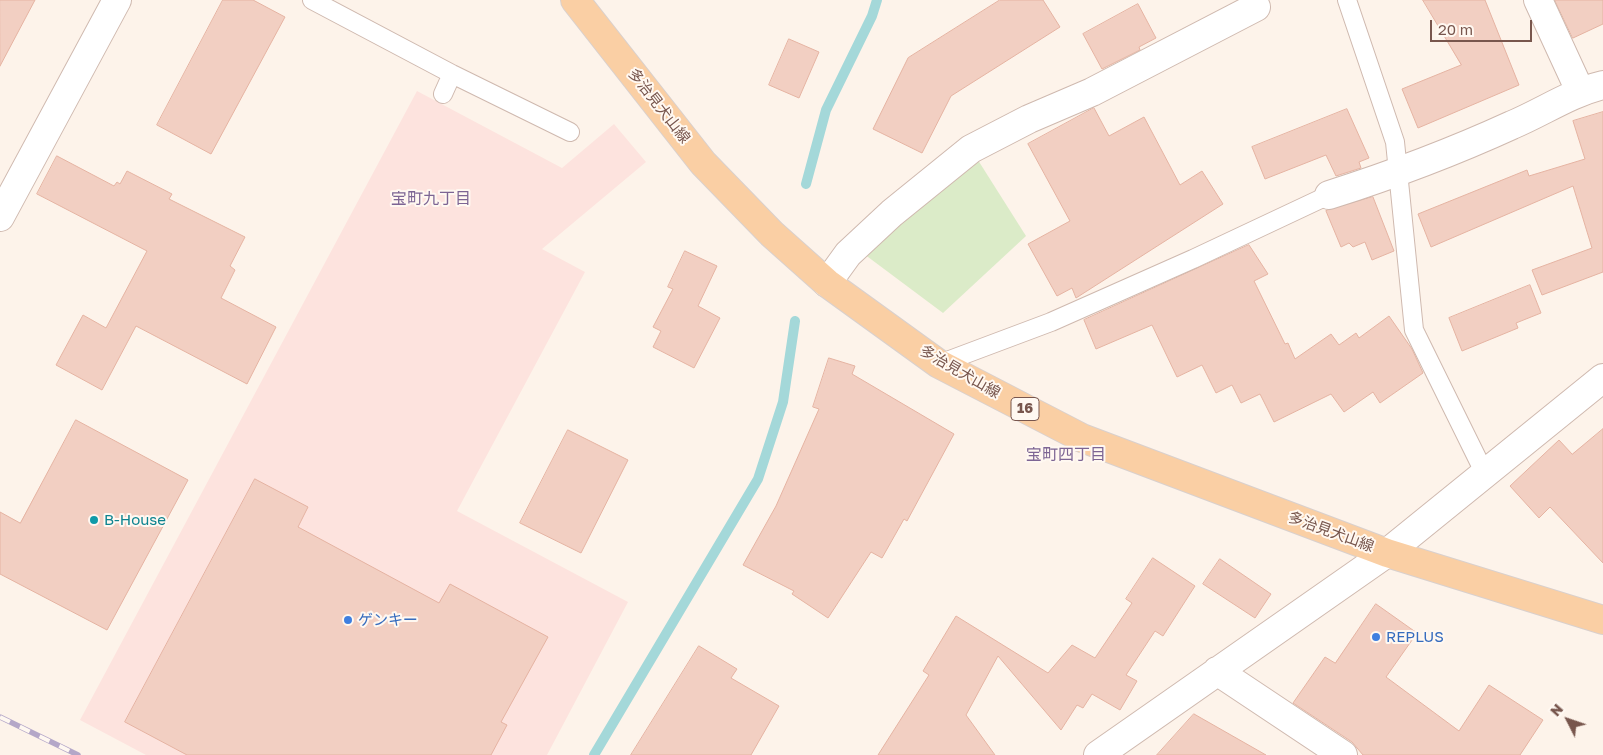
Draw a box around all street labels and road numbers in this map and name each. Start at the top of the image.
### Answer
street label: 多治見犬山線 [624,65,694,147]
street label: 多治見犬山線 [917,342,1003,402]
road number: 16 [1011,398,1039,420]
street label: 多治見犬山線 [1286,508,1376,556]

